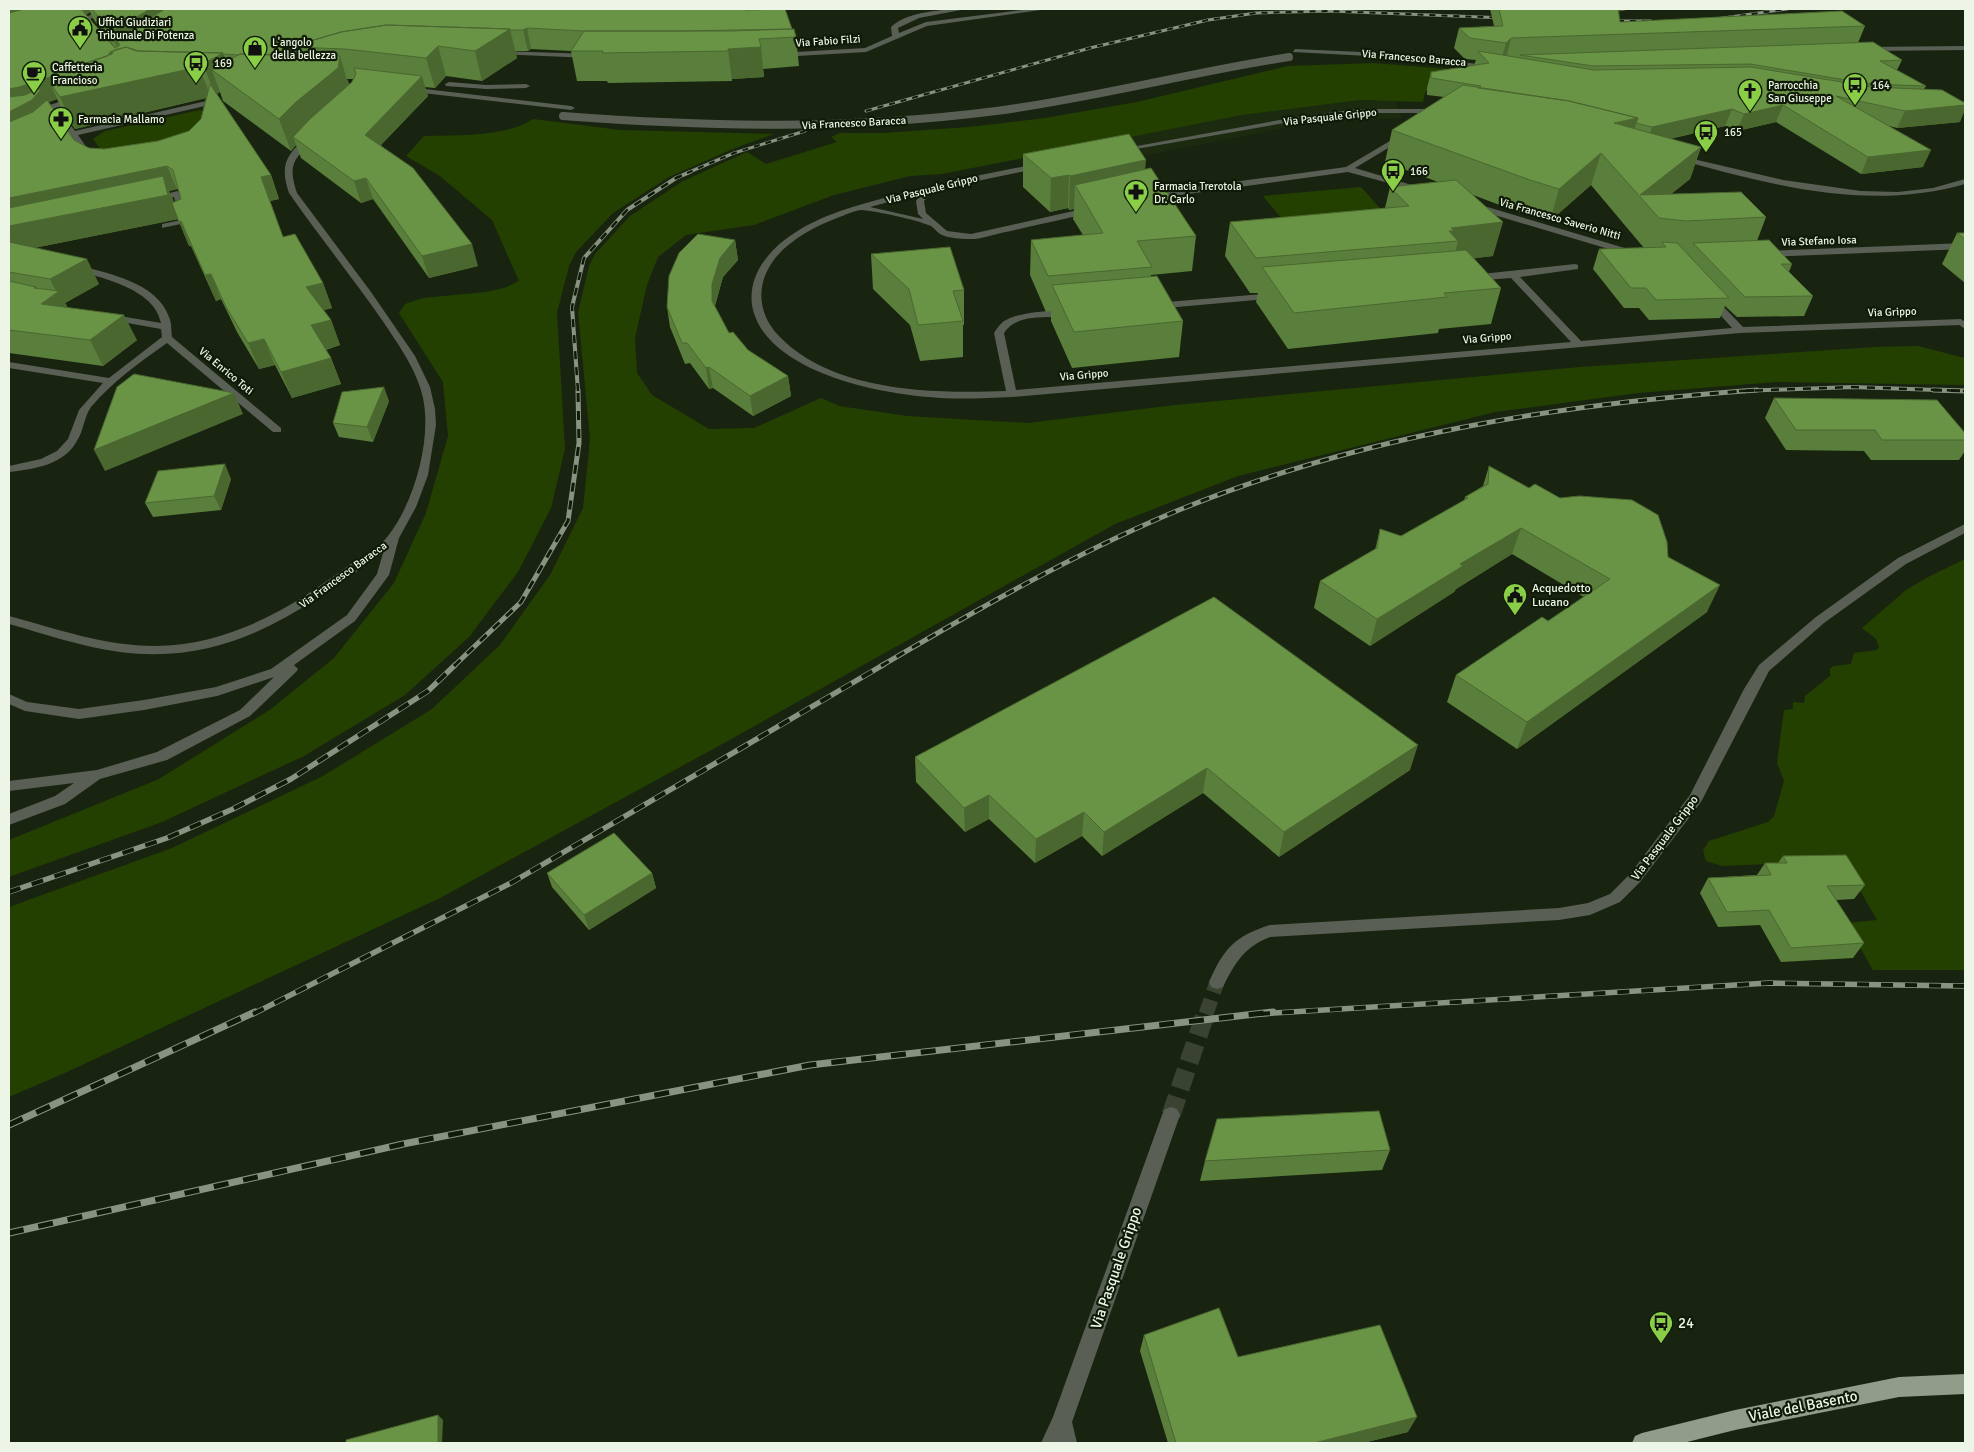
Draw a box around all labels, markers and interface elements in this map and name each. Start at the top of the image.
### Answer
public building icon: Uffici Giudiziari Tribunale Di Potenza [67,15,93,49]
place label: Uffici Giudiziari Tribunale Di Potenza [98,16,195,42]
street label: Via Fabio Filzi [795,32,861,50]
shop icon: L'angolo della bellezza [242,35,268,69]
place label: L'angolo della bellezza [272,36,337,62]
street label: Via Francesco Baracca [1361,47,1467,69]
bus stop icon: 169 [183,50,209,84]
place label: 169 [214,57,232,70]
cafe icon: Caffetteria Francioso [21,60,47,94]
place label: Caffetteria Francioso [52,61,103,87]
bus stop icon: 164 [1842,72,1868,106]
church icon: Parrocchia San Giuseppe [1737,78,1763,112]
place label: Parrocchia San Giuseppe [1768,79,1832,105]
place label: 164 [1872,79,1890,92]
pharmacy icon: Farmacia Mallamo [48,106,74,140]
street label: Via Pasquale Grippo [1283,106,1378,128]
place label: Farmacia Mallamo [78,113,165,126]
street label: Via Francesco Baracca [801,114,907,132]
bus stop icon: 165 [1693,119,1719,153]
place label: 165 [1724,126,1742,139]
bus stop icon: 166 [1380,158,1406,192]
place label: 166 [1410,165,1428,178]
street label: Via Pasquale Grippo [885,171,979,207]
pharmacy icon: Farmacia Trerotola Dr. Carlo [1123,179,1149,213]
place label: Farmacia Trerotola Dr. Carlo [1154,180,1242,206]
street label: Via Francesco Saverio Nitti [1498,195,1622,243]
street label: Via Stefano Iosa [1781,233,1857,249]
street label: Via Grippo [1867,305,1917,319]
street label: Via Grippo [1462,329,1512,347]
street label: Via Enrico Toti [196,344,256,398]
street label: Via Grippo [1059,366,1109,384]
street label: Via Francesco Baracca [297,539,389,611]
place label: Acquedotto Lucano [1532,581,1591,610]
public building icon: Acquedotto Lucano [1502,582,1528,616]
street label: Via Pasquale Grippo [1628,793,1702,883]
street label: Via Pasquale Grippo [1087,1204,1145,1331]
bus stop icon: 24 [1648,1310,1674,1344]
place label: 24 [1678,1314,1694,1332]
street label: Viale del Basento [1747,1387,1859,1425]

